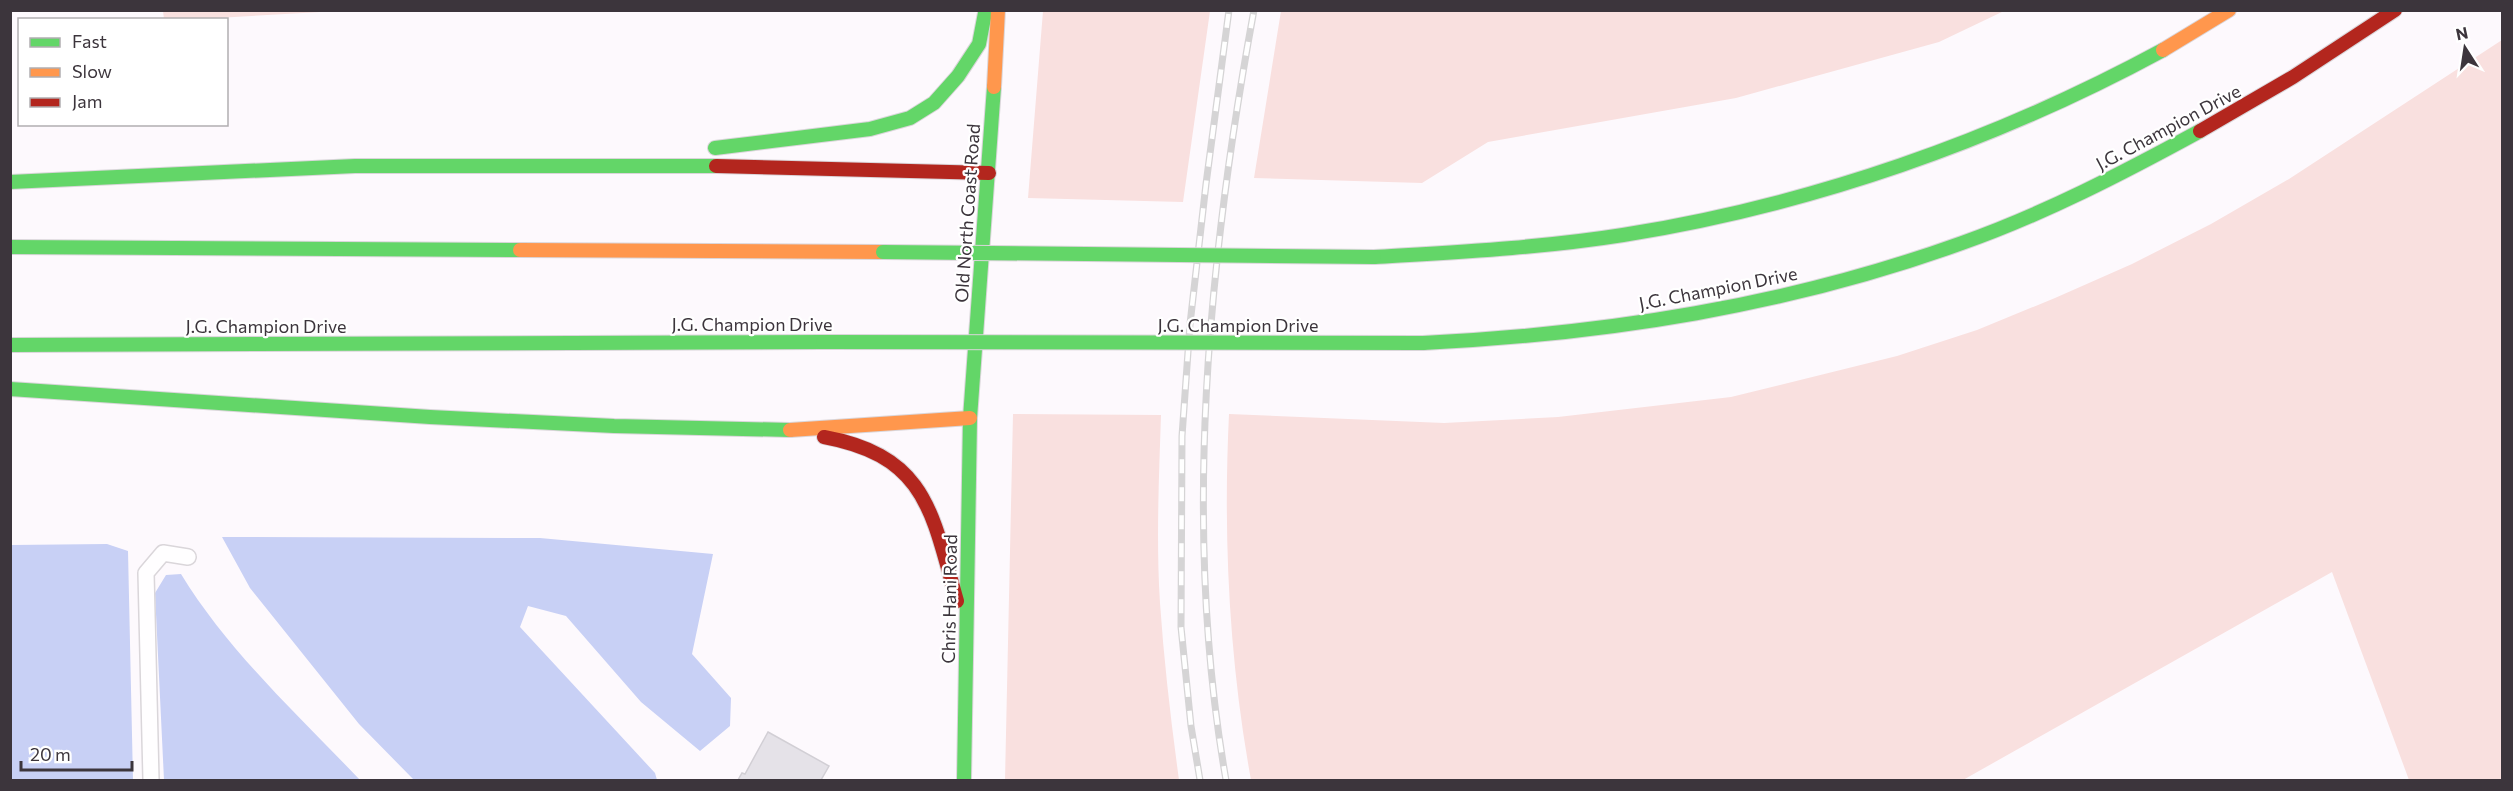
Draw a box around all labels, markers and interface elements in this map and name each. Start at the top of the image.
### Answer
legend [18,18,228,126]
north arrow [2435,18,2495,78]
text: N [2454,22,2470,43]
text: Fast [72,30,107,52]
text: Slow [72,60,112,82]
street label: J.G. Champion Drive [2092,80,2244,174]
text: Jam [72,90,102,112]
street label: Old North Coast Road [950,123,984,303]
street label: J.G. Champion Drive [1637,262,1799,314]
street label: J.G. Champion Drive [672,313,832,335]
street label: J.G. Champion Drive [1158,314,1318,336]
street label: J.G. Champion Drive [186,315,346,337]
street label: Chris Hani Road [937,534,961,664]
scale bar [21,734,132,772]
text: 20 m [30,743,71,765]

